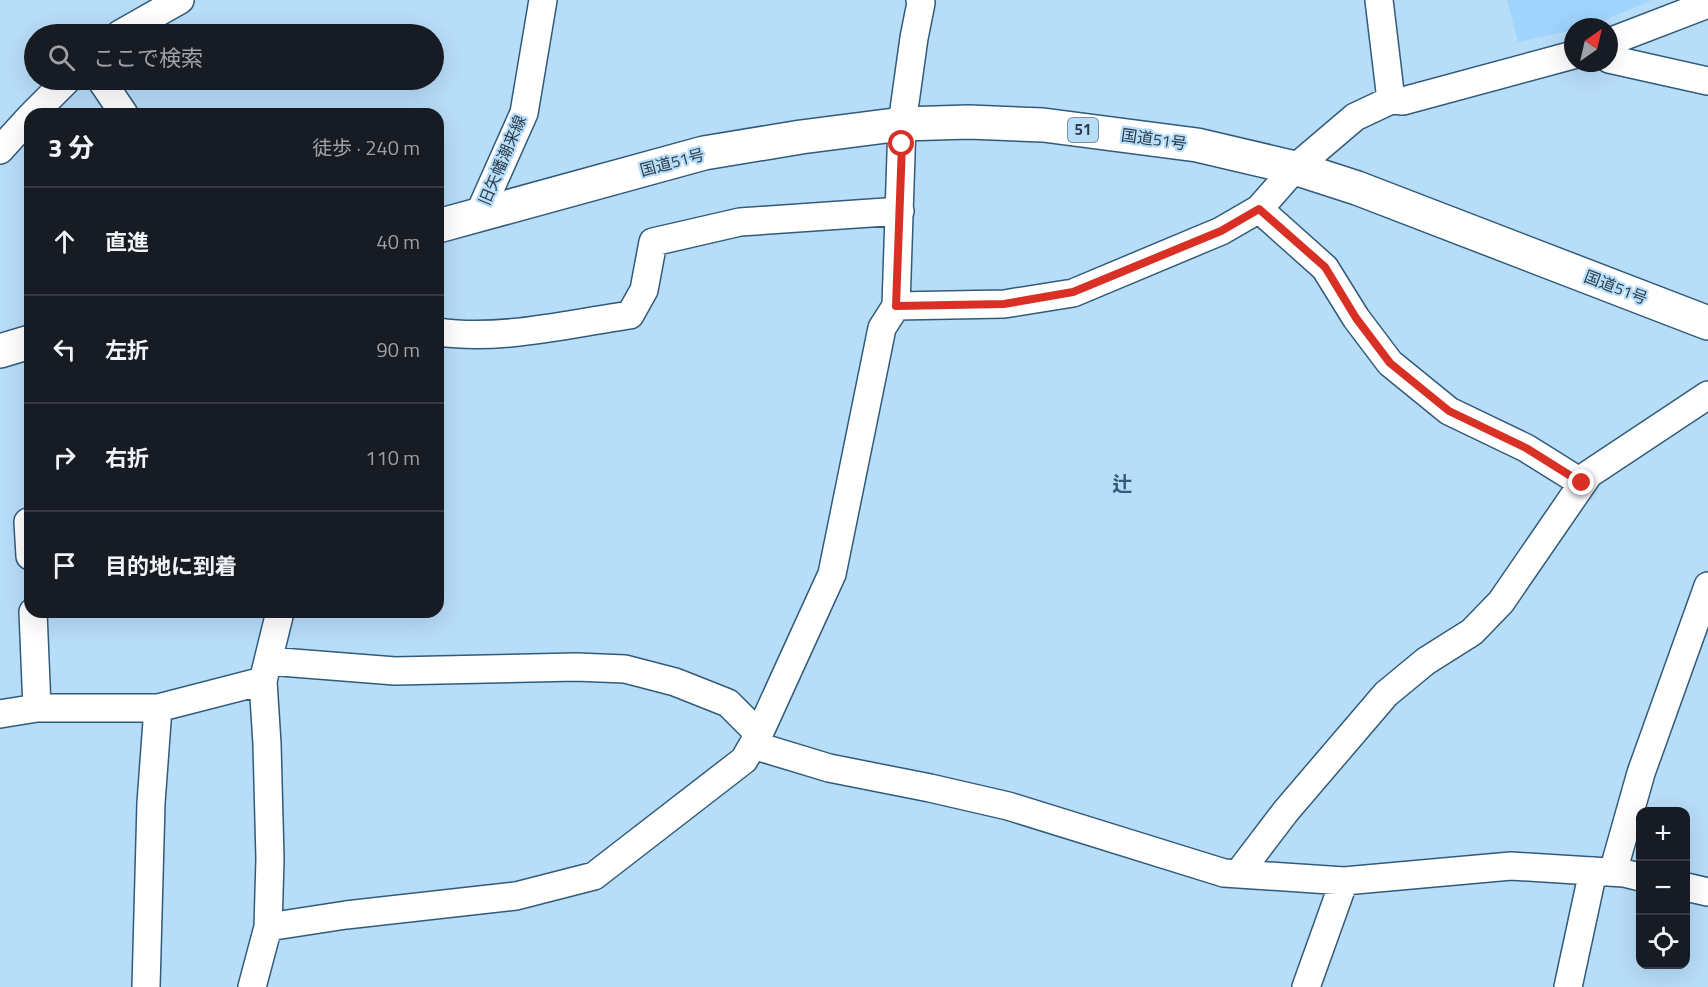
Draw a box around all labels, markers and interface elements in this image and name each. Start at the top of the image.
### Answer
north arrow [1564,18,1618,72]
search box [24,24,444,90]
icon: search [45,41,78,74]
text: ここで検索 [93,41,203,75]
street label: 旧矢幡潮来線 [472,111,532,209]
road number: 51 [1068,118,1098,142]
street label: 国道51号 [1120,123,1188,155]
text: 3 分 [48,128,94,167]
route start [888,130,914,156]
text: 徒歩 · 240 m [312,132,420,163]
street label: 国道51号 [637,142,707,182]
icon: ahead [48,225,81,258]
text: 直進 [105,225,149,259]
text: 40 m [376,226,420,257]
street label: 国道51号 [1581,264,1651,310]
icon: left [48,333,81,366]
text: 左折 [105,333,149,367]
text: 90 m [376,334,420,365]
icon: right [48,441,81,474]
text: 右折 [105,441,149,475]
text: 110 m [365,442,420,473]
district label: 辻 [1112,468,1132,499]
route end [1568,469,1594,495]
icon: arrive [48,549,81,582]
text: 目的地に到着 [105,549,237,583]
map controls [1636,807,1690,969]
button: + [1636,807,1690,861]
button: − [1636,861,1690,915]
button: locate [1636,915,1690,969]

